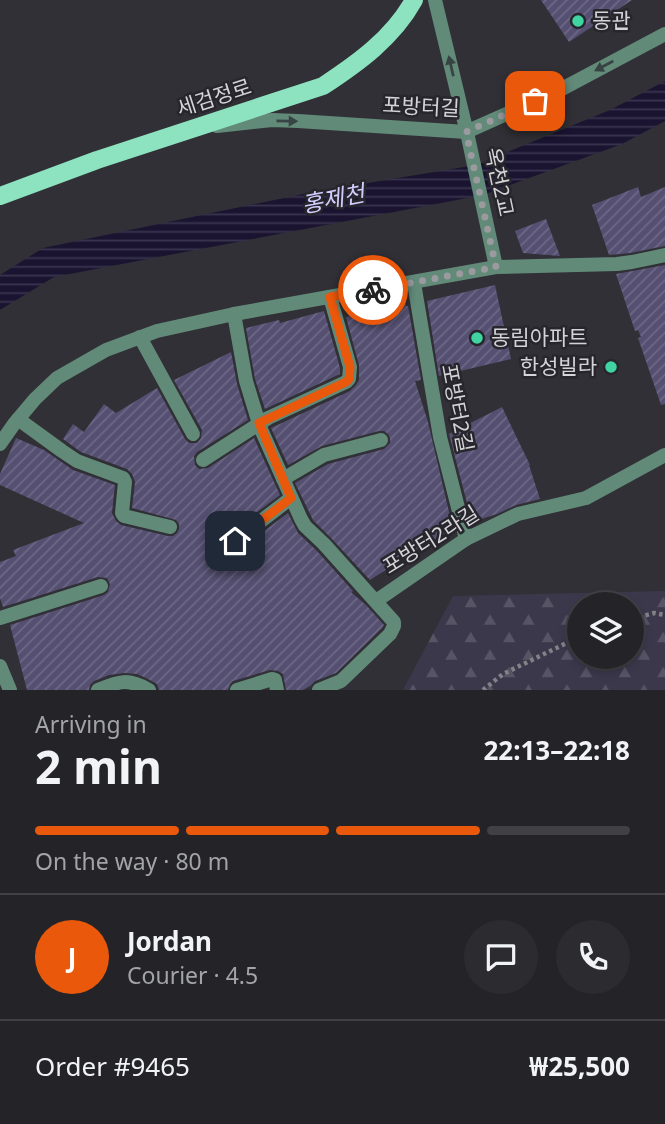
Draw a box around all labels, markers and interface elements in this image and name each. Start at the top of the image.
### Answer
place label: 동관 [592,6,631,34]
marker: 동관 [570,13,586,29]
one-way arrow [445,55,456,77]
one-way arrow [595,60,614,72]
pin [505,71,565,131]
street label: 세검정로 [173,72,255,122]
icon: bag [516,82,554,120]
street label: 포방터길 [382,90,460,122]
one-way arrow [276,115,298,126]
street label: 옥천2교 [479,145,521,219]
water label: 홍제천 [299,176,370,220]
courier [338,255,408,325]
icon: bike [354,271,392,309]
place label: 동림아파트 [491,323,588,351]
marker: 동림아파트 [469,330,485,346]
place label: 한성빌라 [520,352,597,380]
marker: 한성빌라 [603,359,619,375]
street label: 포방터2길 [436,361,480,454]
street label: 포방터2라길 [377,498,484,580]
pin [205,511,265,571]
icon: home [216,522,254,560]
map controls [567,592,644,669]
button: layers [567,592,644,669]
text: Arriving in [35,708,147,740]
text: 22:13–22:18 [483,732,630,768]
text: 2 min [35,735,162,797]
text: On the way · 80 m [35,845,229,877]
button: chat [464,920,538,994]
button: phone [556,920,630,994]
text: Jordan [127,923,212,959]
text: J [68,939,76,975]
text: Courier · 4.5 [127,959,258,991]
text: Order #9465 [35,1048,190,1084]
text: ₩25,500 [529,1048,630,1084]

